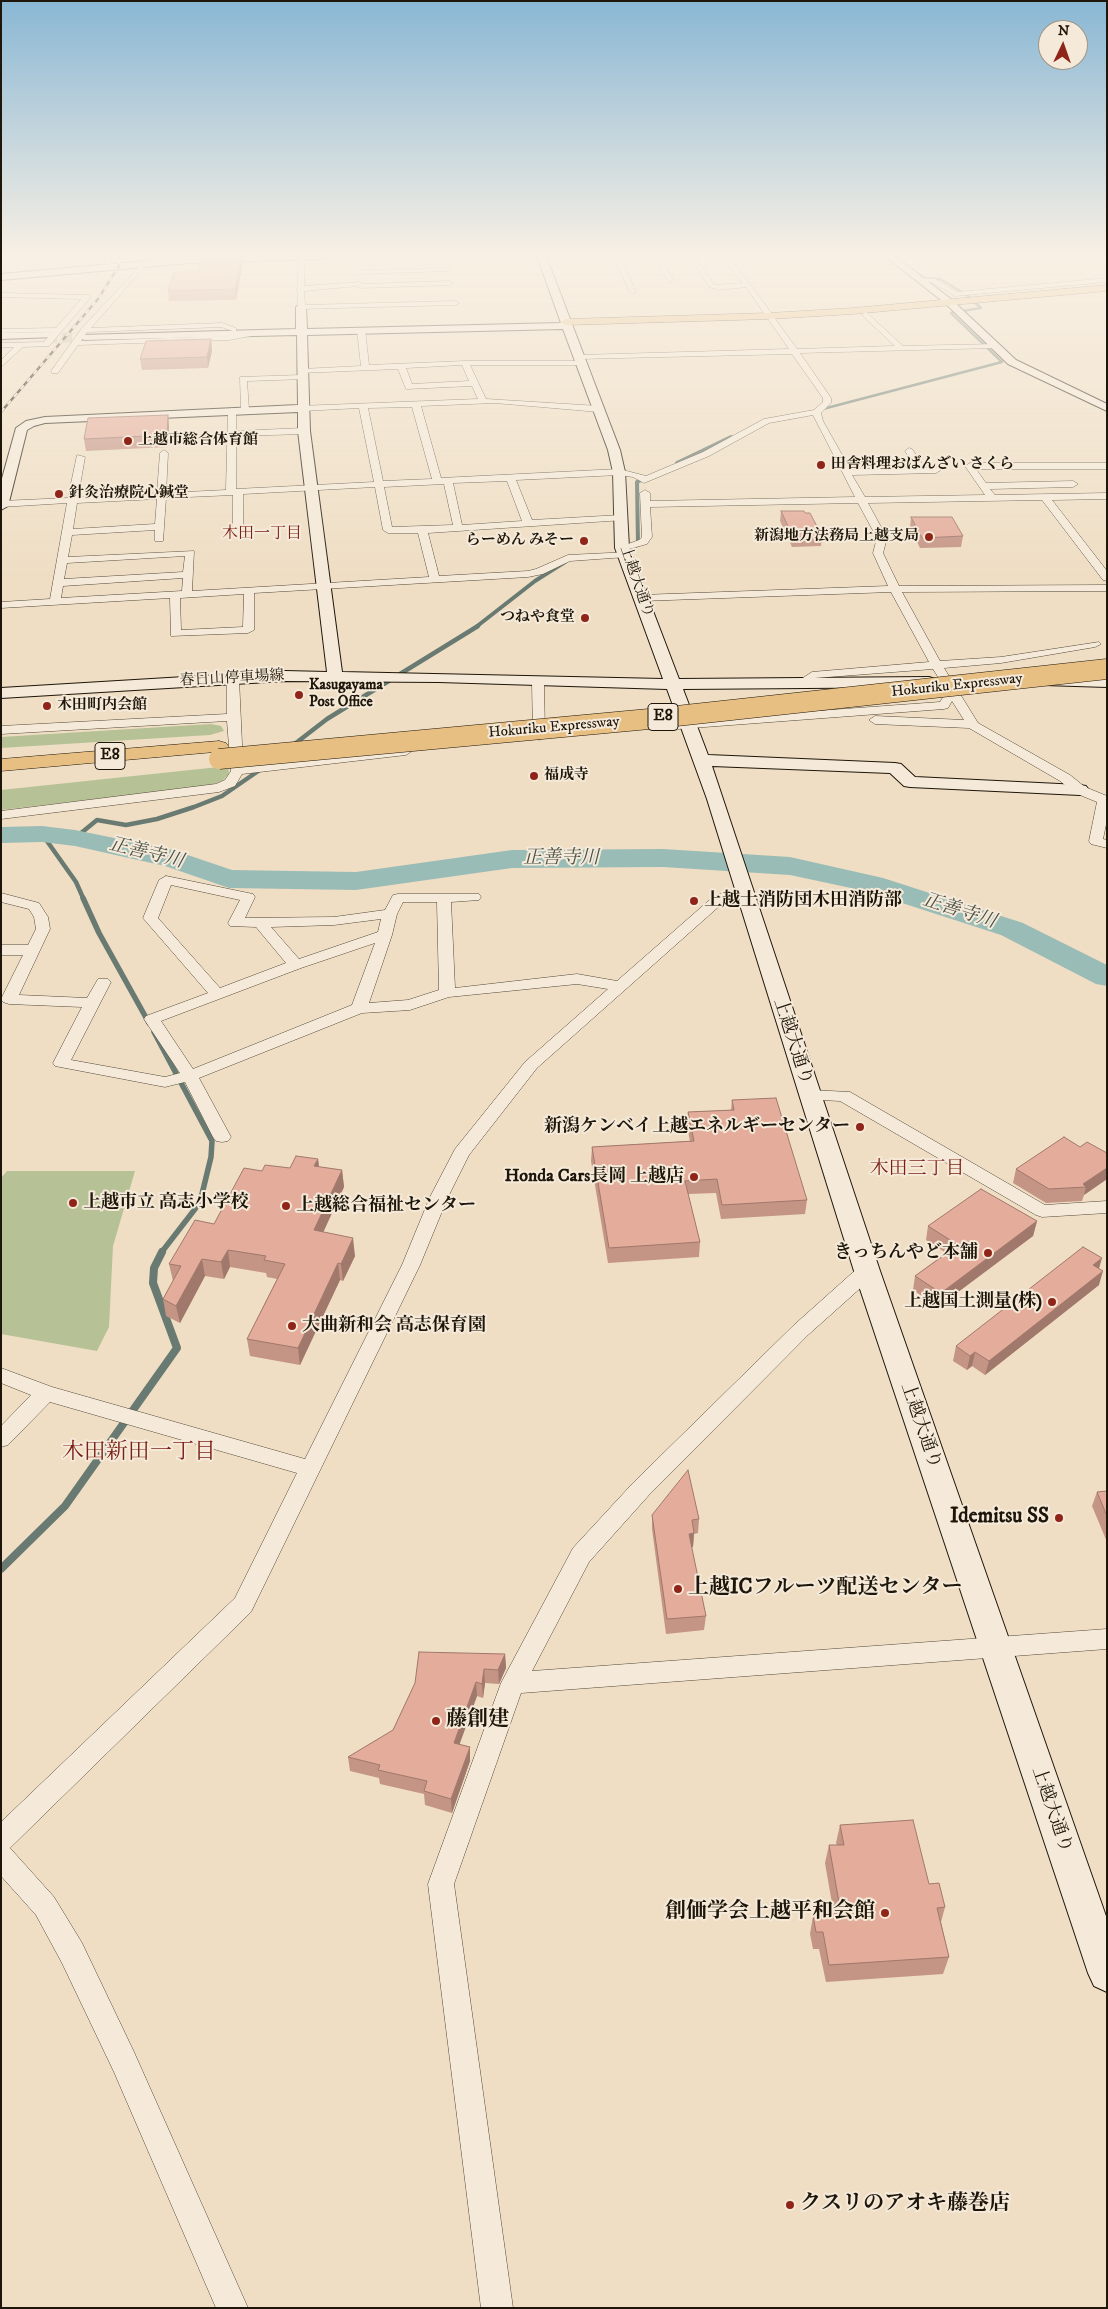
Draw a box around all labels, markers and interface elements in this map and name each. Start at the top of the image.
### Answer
north arrow [1038,20,1088,70]
text: N [1058,22,1070,40]
place label: 上越市総合体育館 [138,432,258,450]
marker: 上越市総合体育館 [122,435,134,447]
place label: 田舎料理おばんざい さくら [831,456,1014,474]
marker: 田舎料理おばんざい さくら [815,459,827,471]
place label: 針灸治療院心鍼堂 [69,485,189,503]
marker: 針灸治療院心鍼堂 [53,488,65,500]
district label: 木田一丁目 [222,525,302,545]
place label: 新潟地方法務局上越支局 [754,528,919,546]
marker: 新潟地方法務局上越支局 [923,531,935,543]
place label: らーめん みそー [466,532,574,550]
marker: らーめん みそー [578,535,590,547]
street label: 上越大通り [615,544,657,620]
place label: つねや食堂 [500,609,575,627]
marker: つねや食堂 [579,612,591,624]
street label: 春日山停車場線 [179,667,285,691]
street label: Hokuriku Expressway [891,670,1023,702]
place label: Kasugayama Post Office [309,677,383,712]
marker: Kasugayama Post Office [293,689,305,701]
place label: 木田町内会館 [57,697,147,715]
marker: 木田町内会館 [41,700,53,712]
road number: E8 [648,704,678,730]
street label: Hokuriku Expressway [488,713,620,743]
road number: E8 [95,742,125,769]
place label: 福成寺 [544,767,589,785]
marker: 福成寺 [528,770,540,782]
water label: 正善寺川 [106,834,186,874]
water label: 正善寺川 [523,848,599,870]
water label: 正善寺川 [919,889,999,935]
place label: 上越士消防団木田消防部 [704,890,902,912]
marker: 上越士消防団木田消防部 [688,895,700,907]
street label: 上越大通り [768,996,816,1088]
place label: 新潟ケンベイ上越エネルギーセンター [544,1116,850,1138]
marker: 新潟ケンベイ上越エネルギーセンター [854,1121,866,1133]
district label: 木田三丁目 [870,1159,964,1181]
place label: Honda Cars長岡 上越店 [504,1166,684,1188]
marker: Honda Cars長岡 上越店 [688,1171,700,1183]
place label: 上越市立 高志小学校 [83,1192,249,1214]
place label: 上越総合福祉センター [296,1195,476,1217]
marker: 上越市立 高志小学校 [67,1197,79,1209]
marker: 上越総合福祉センター [280,1200,292,1212]
place label: きっちんやど本舗 [834,1242,978,1264]
marker: きっちんやど本舗 [982,1247,994,1259]
place label: 上越国土測量(株) [904,1291,1042,1313]
marker: 上越国土測量(株) [1046,1296,1058,1308]
place label: 大曲新和会 高志保育園 [302,1315,486,1337]
marker: 大曲新和会 高志保育園 [286,1320,298,1332]
street label: 上越大通り [895,1380,945,1472]
district label: 木田新田一丁目 [62,1440,216,1466]
place label: Idemitsu SS [950,1505,1049,1531]
marker: Idemitsu SS [1053,1512,1065,1524]
place label: 上越ICフルーツ配送センター [688,1576,962,1602]
marker: 上越ICフルーツ配送センター [672,1583,684,1595]
place label: 藤創建 [446,1708,509,1734]
marker: 藤創建 [430,1715,442,1727]
street label: 上越大通り [1026,1764,1076,1856]
place label: 創価学会上越平和会館 [665,1900,875,1926]
marker: 創価学会上越平和会館 [879,1907,891,1919]
place label: クスリのアオキ藤巻店 [800,2192,1010,2218]
marker: クスリのアオキ藤巻店 [784,2199,796,2211]

